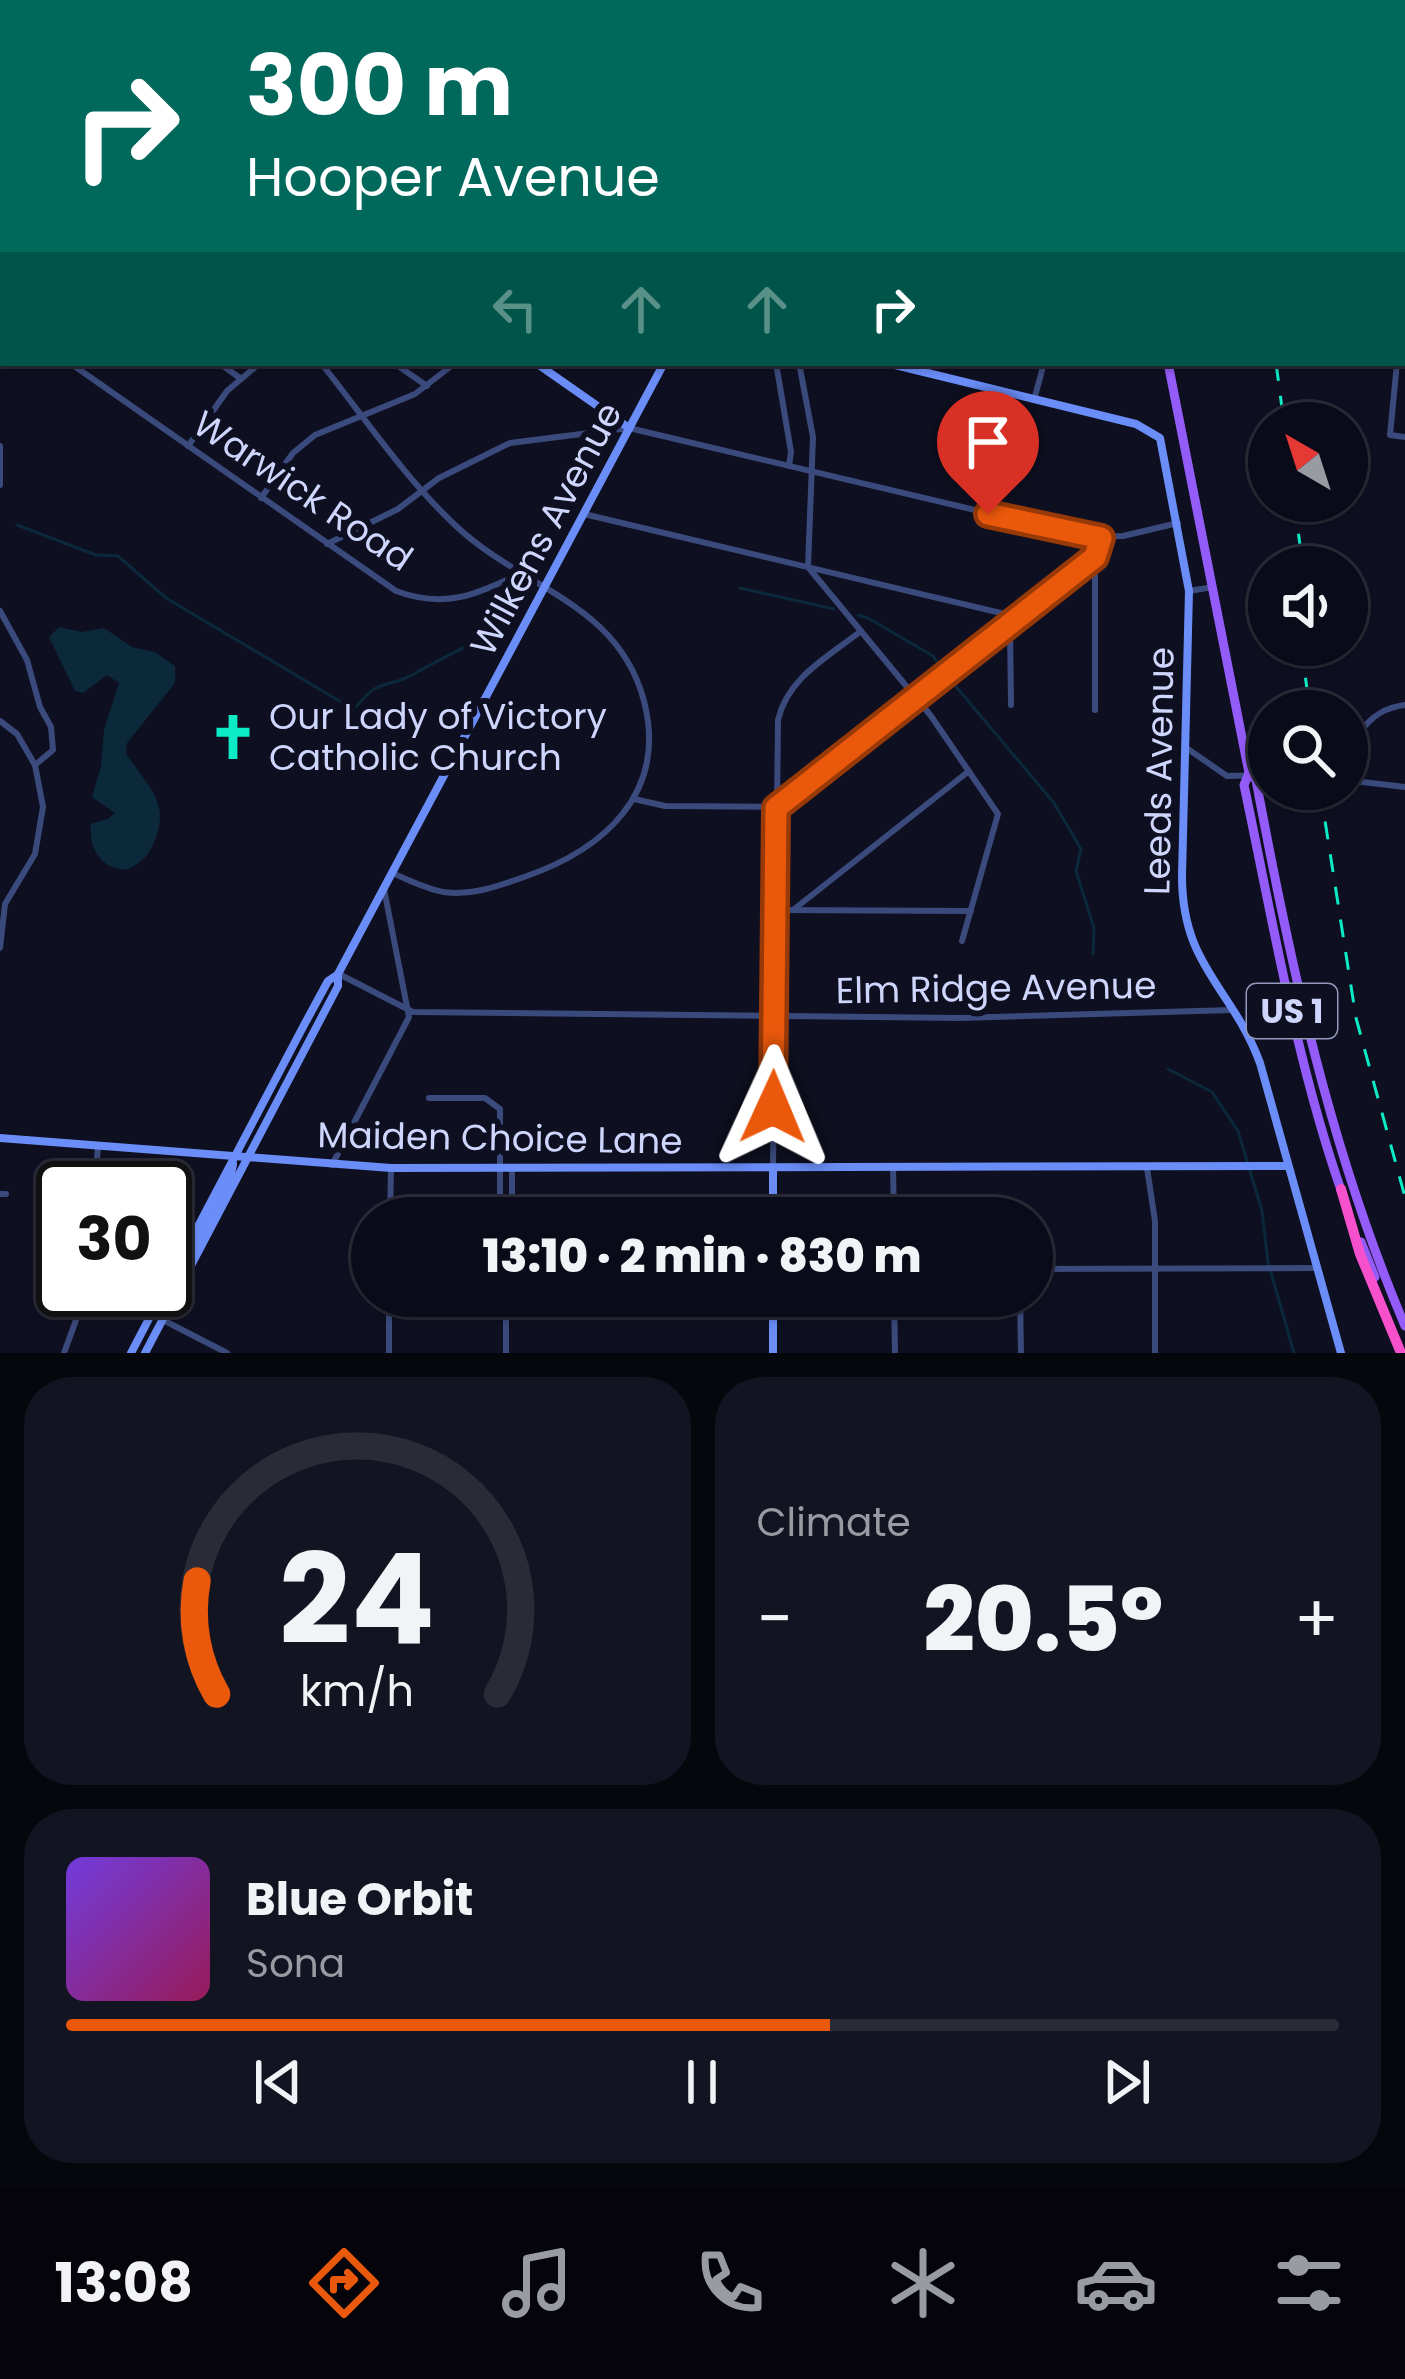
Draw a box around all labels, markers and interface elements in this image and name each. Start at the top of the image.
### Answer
text: 300 m [246,27,513,144]
icon: right [48,48,204,204]
text: Hooper Avenue [246,139,660,215]
icon: left [482,276,548,342]
icon: ahead [608,276,674,342]
icon: ahead [734,276,800,342]
icon: right [860,276,926,342]
pin [937,391,1039,514]
street label: Wilkens Avenue [458,393,634,665]
street label: Warwick Road [183,399,423,583]
north arrow [1248,402,1368,522]
map controls [1248,402,1368,810]
icon: arrive [955,409,1021,475]
button: sound [1248,546,1368,666]
street label: Leeds Avenue [1131,647,1187,895]
button: search [1248,690,1368,810]
place label: Our Lady of Victory Catholic Church [269,691,607,783]
church icon: Our Lady of Victory Catholic Church [208,712,258,762]
street label: Elm Ridge Avenue [835,960,1157,1016]
road number: US 1 [1247,984,1337,1038]
position arrow [710,1044,836,1170]
street label: Maiden Choice Lane [317,1109,683,1167]
speed limit sign: 30 [36,1161,192,1317]
text: 13:10 · 2 min · 830 m [483,1225,921,1288]
text: Climate [757,1495,911,1550]
text: 24 [279,1512,435,1687]
text: 20.5° [924,1556,1163,1683]
text: − [757,1573,793,1665]
text: + [1294,1573,1339,1665]
text: km/h [300,1661,414,1721]
text: Blue Orbit [246,1868,473,1931]
text: Sona [246,1936,345,1991]
icon: previous [245,2049,311,2115]
icon: pause [669,2049,735,2115]
icon: next [1094,2049,1160,2115]
icon: directions [302,2241,386,2325]
icon: music [495,2241,579,2325]
icon: phone [688,2241,772,2325]
icon: climate [881,2241,965,2325]
icon: car [1074,2241,1158,2325]
icon: filters [1267,2241,1351,2325]
text: 13:08 [54,2245,193,2321]

